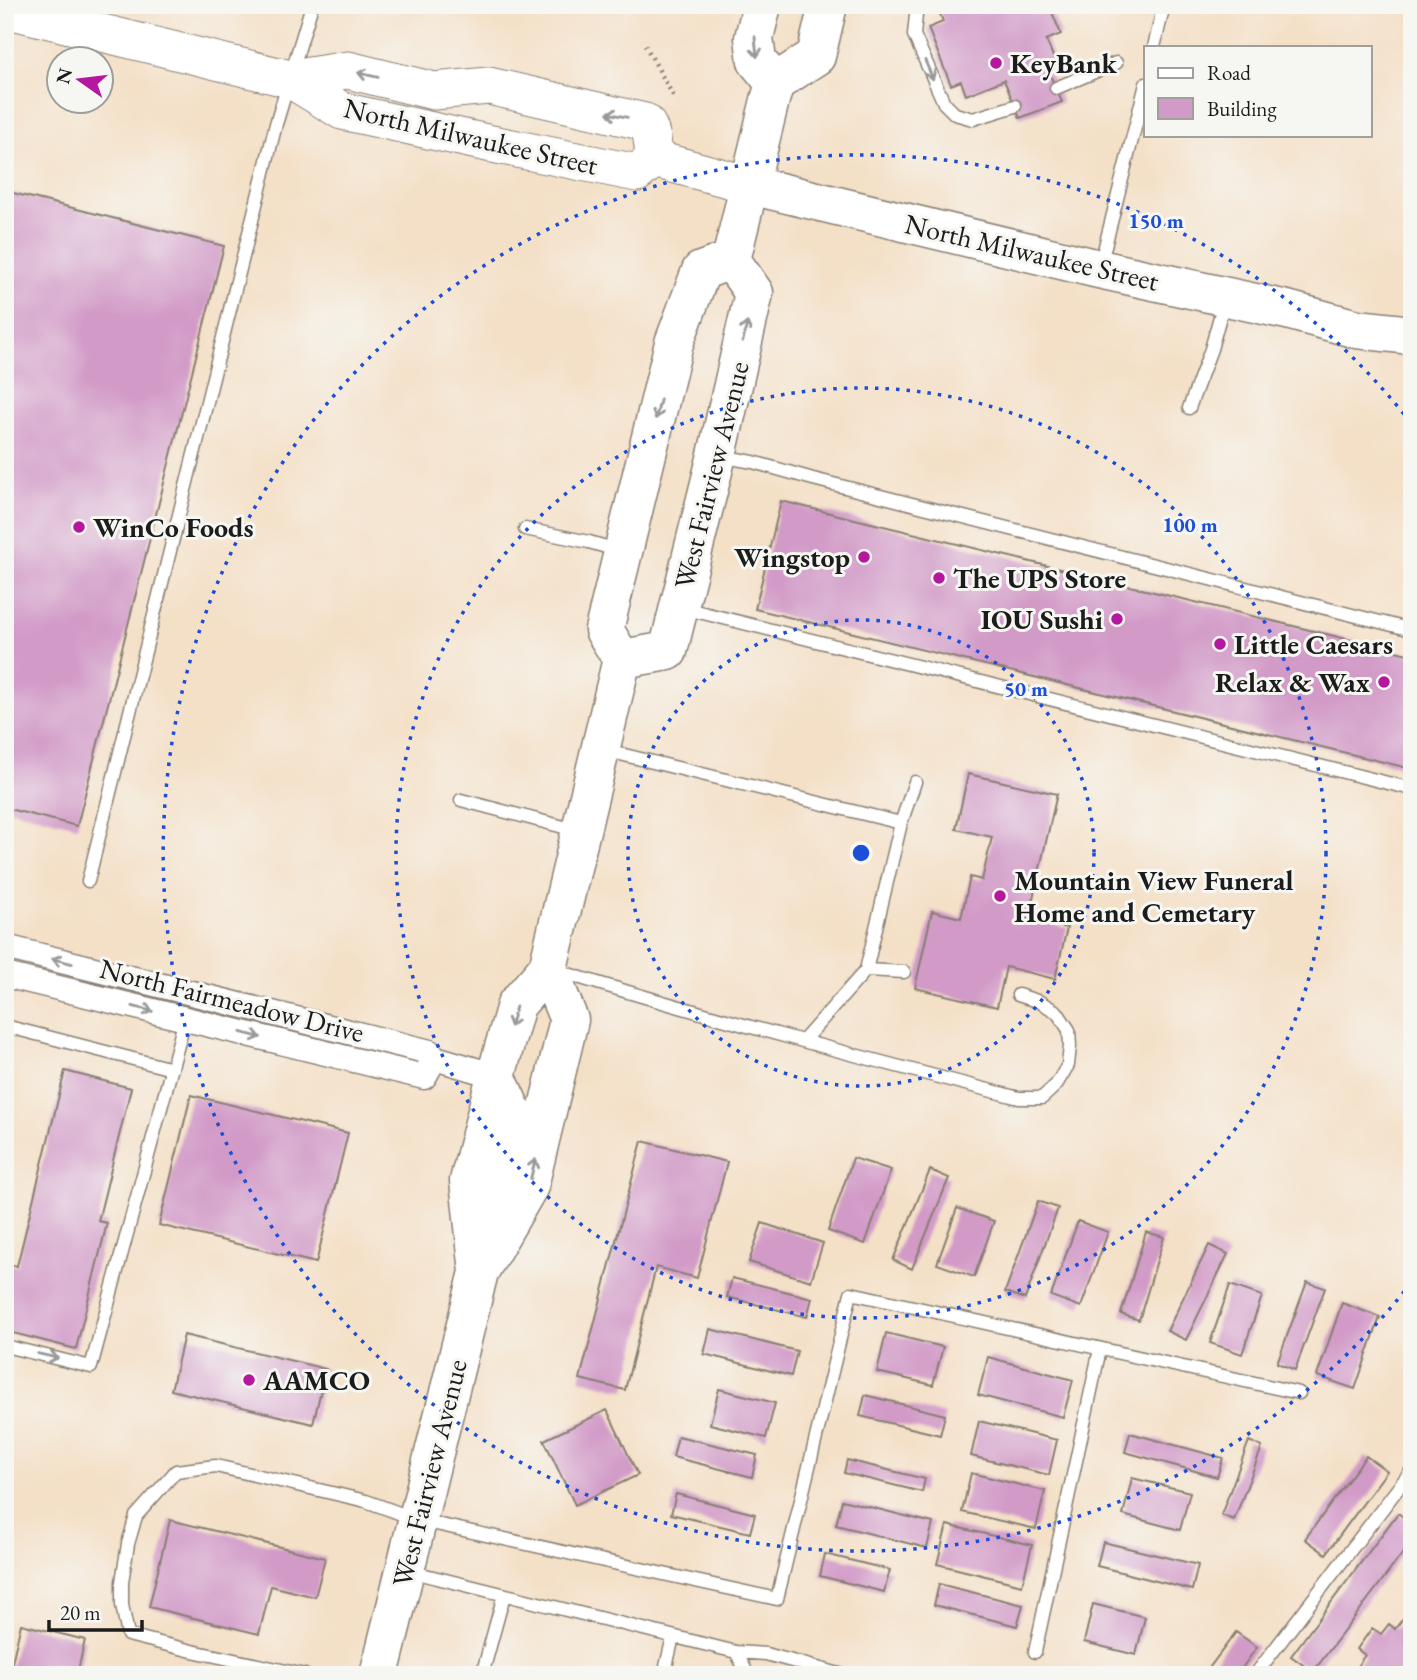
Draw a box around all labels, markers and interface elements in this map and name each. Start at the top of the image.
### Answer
one-way arrow [749,35,762,58]
place label: KeyBank [1010,45,1118,81]
north arrow [46,46,116,116]
legend [1144,46,1372,136]
marker: KeyBank [988,55,1004,71]
one-way arrow [924,59,937,80]
text: Road [1207,59,1251,86]
text: N [50,65,78,86]
one-way arrow [357,68,380,81]
street label: North Milwaukee Street [341,89,602,183]
text: Building [1207,95,1277,122]
one-way arrow [606,108,629,122]
street label: North Milwaukee Street [902,205,1163,299]
text: 150 m [1128,207,1184,234]
one-way arrow [739,321,752,344]
street label: West Fairview Avenue [665,357,757,593]
one-way arrow [651,397,664,420]
place label: WinCo Foods [93,509,254,545]
text: 100 m [1162,511,1218,538]
marker: WinCo Foods [71,519,87,535]
place label: Wingstop [734,539,850,575]
marker: Wingstop [856,549,872,565]
place label: The UPS Store [953,560,1126,596]
marker: The UPS Store [931,570,947,586]
place label: IOU Sushi [981,601,1103,637]
marker: IOU Sushi [1109,611,1125,627]
place label: Little Caesars [1234,626,1393,662]
marker: Little Caesars [1212,636,1228,652]
place label: Relax & Wax [1215,664,1370,700]
marker: Relax & Wax [1376,674,1392,690]
text: 50 m [1004,675,1048,702]
centre of rings [849,841,873,865]
place label: Mountain View Funeral Home and Cemetary [1014,862,1293,930]
marker: Mountain View Funeral Home and Cemetary [992,888,1008,904]
street label: North Fairmeadow Drive [96,950,368,1050]
one-way arrow [51,954,74,967]
one-way arrow [131,1003,154,1016]
one-way arrow [505,1006,518,1028]
one-way arrow [239,1029,262,1042]
one-way arrow [527,1158,540,1181]
one-way arrow [36,1350,59,1363]
street label: West Fairview Avenue [383,1355,475,1591]
place label: AAMCO [262,1362,370,1398]
marker: AAMCO [241,1372,257,1388]
scale bar [49,1589,142,1633]
text: 20 m [60,1599,101,1626]

